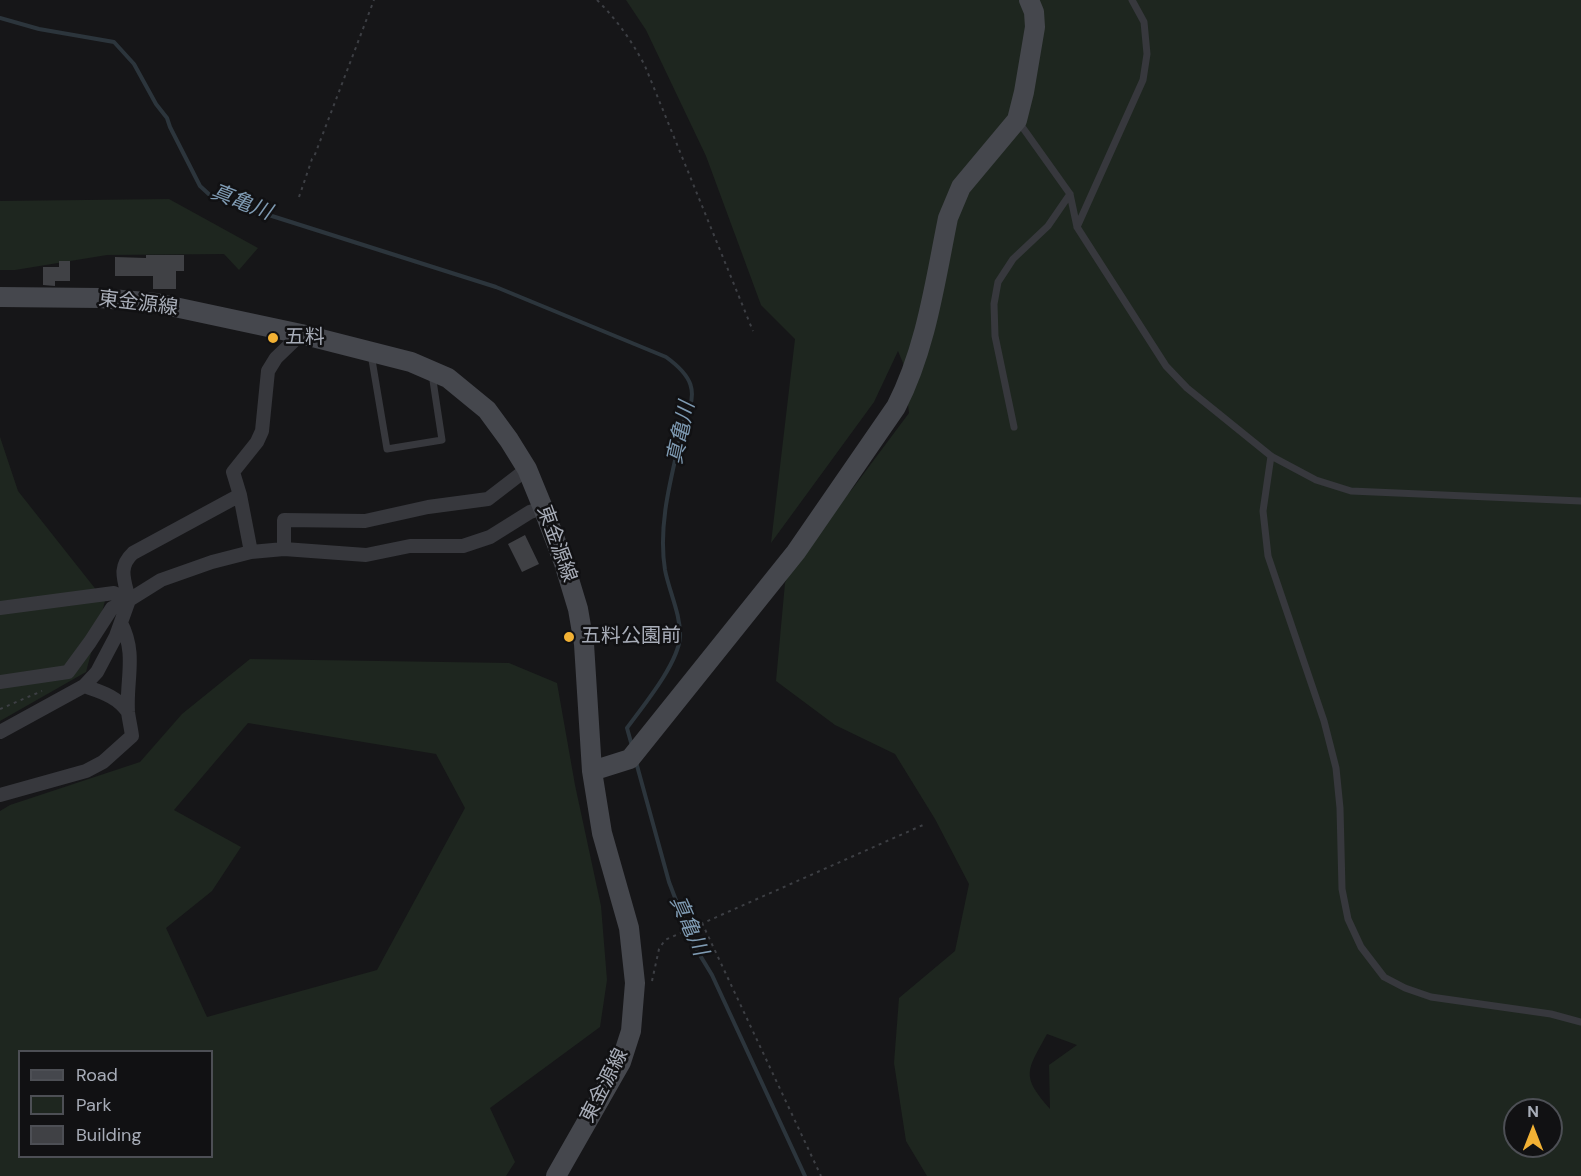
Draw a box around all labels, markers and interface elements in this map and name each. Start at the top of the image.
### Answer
water label: 真亀川 [207,180,275,226]
street label: 東金源線 [97,287,179,321]
place label: 五料 [285,326,325,350]
marker: 五料 [266,331,280,345]
water label: 真亀川 [663,400,701,466]
street label: 東金源線 [531,502,581,586]
place label: 五料公園前 [581,625,681,649]
marker: 五料公園前 [562,630,576,644]
water label: 真亀川 [664,892,712,960]
street label: 東金源線 [576,1045,634,1127]
legend [18,1050,213,1158]
text: Road [76,1063,118,1087]
text: Park [76,1093,112,1117]
north arrow [1503,1098,1563,1158]
text: N [1527,1101,1539,1122]
text: Building [76,1123,141,1147]

